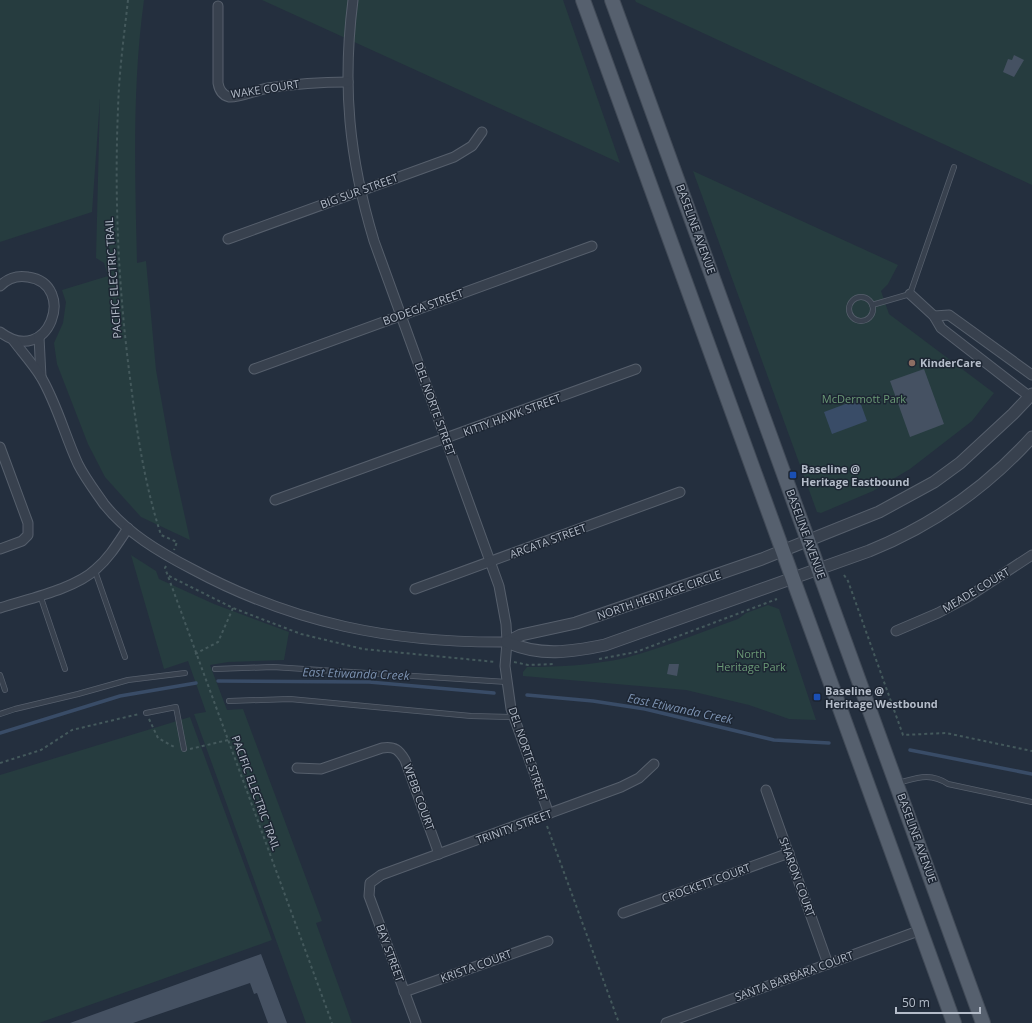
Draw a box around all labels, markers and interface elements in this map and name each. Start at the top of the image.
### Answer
street label: WAKE COURT [230,76,300,101]
street label: BIG SUR STREET [318,169,400,212]
street label: BASELINE AVENUE [673,182,720,276]
street label: PACIFIC ELECTRIC TRAIL [101,217,124,339]
street label: BODEGA STREET [380,285,465,328]
place label: KinderCare [920,355,982,370]
marker: KinderCare [907,358,917,368]
street label: DEL NORTE STREET [412,360,459,458]
street label: KITTY HAWK STREET [461,390,563,439]
park label: McDermott Park [822,391,906,406]
place label: Baseline @ Heritage Eastbound [801,461,910,489]
marker: Baseline @ Heritage Eastbound [788,470,798,480]
street label: BASELINE AVENUE [783,487,830,581]
street label: ARCATA STREET [507,520,588,561]
street label: MEADE COURT [939,564,1012,616]
street label: NORTH HERITAGE CIRCLE [595,566,723,623]
park label: North Heritage Park [716,646,786,674]
water label: East Etiwanda Creek [302,663,411,684]
place label: Baseline @ Heritage Westbound [825,683,938,711]
water label: East Etiwanda Creek [626,689,735,728]
marker: Baseline @ Heritage Westbound [812,692,822,702]
street label: DEL NORTE STREET [505,705,552,803]
street label: PACIFIC ELECTRIC TRAIL [229,733,284,853]
street label: WEBB COURT [401,762,438,832]
street label: BASELINE AVENUE [894,791,941,885]
street label: TRINITY STREET [474,806,554,847]
street label: SHARON COURT [776,835,819,919]
street label: CROCKETT COURT [659,860,752,906]
street label: BAY STREET [373,922,408,984]
street label: KRISTA COURT [438,946,514,985]
street label: SANTA BARBARA COURT [733,947,855,1004]
scale bar [896,989,980,1015]
text: 50 m [902,994,930,1011]

